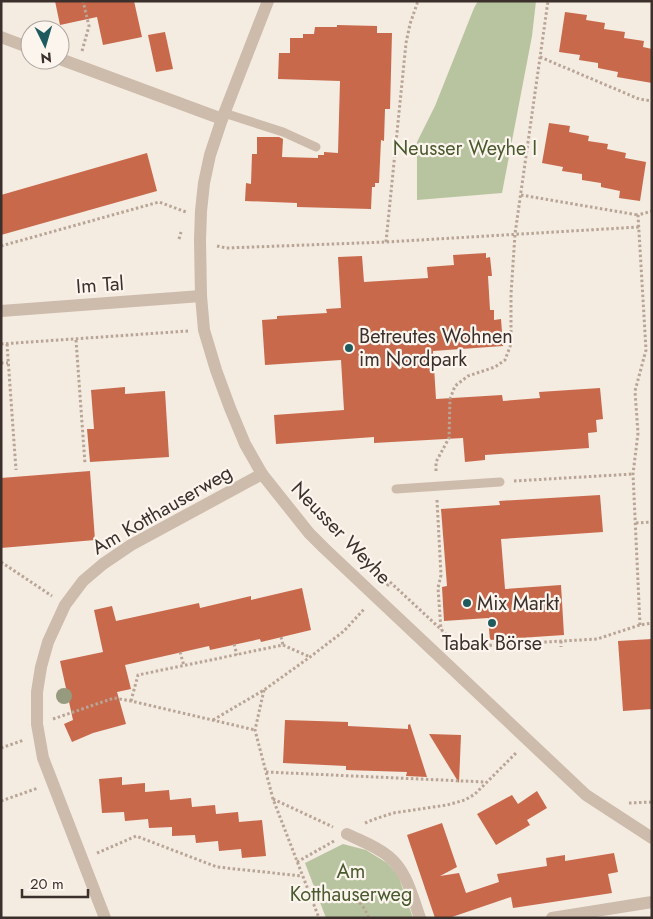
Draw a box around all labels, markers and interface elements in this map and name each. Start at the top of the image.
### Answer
north arrow [20,20,70,70]
text: N [40,48,53,68]
park label: Neusser Weyhe I [393,134,537,163]
street label: Im Tal [75,269,125,301]
place label: Betreutes Wohnen im Nordpark [359,322,513,374]
marker: Betreutes Wohnen im Nordpark [343,342,355,354]
street label: Am Kotthauserweg [87,458,237,562]
street label: Neusser Weyhe [284,475,398,591]
place label: Mix Markt [477,589,559,618]
marker: Mix Markt [461,597,473,609]
marker: Tabak Börse [486,617,498,629]
place label: Tabak Börse [442,629,542,658]
park label: Am Kotthauserweg [290,857,412,909]
scale bar [22,866,89,898]
text: 20 m [30,873,64,895]

